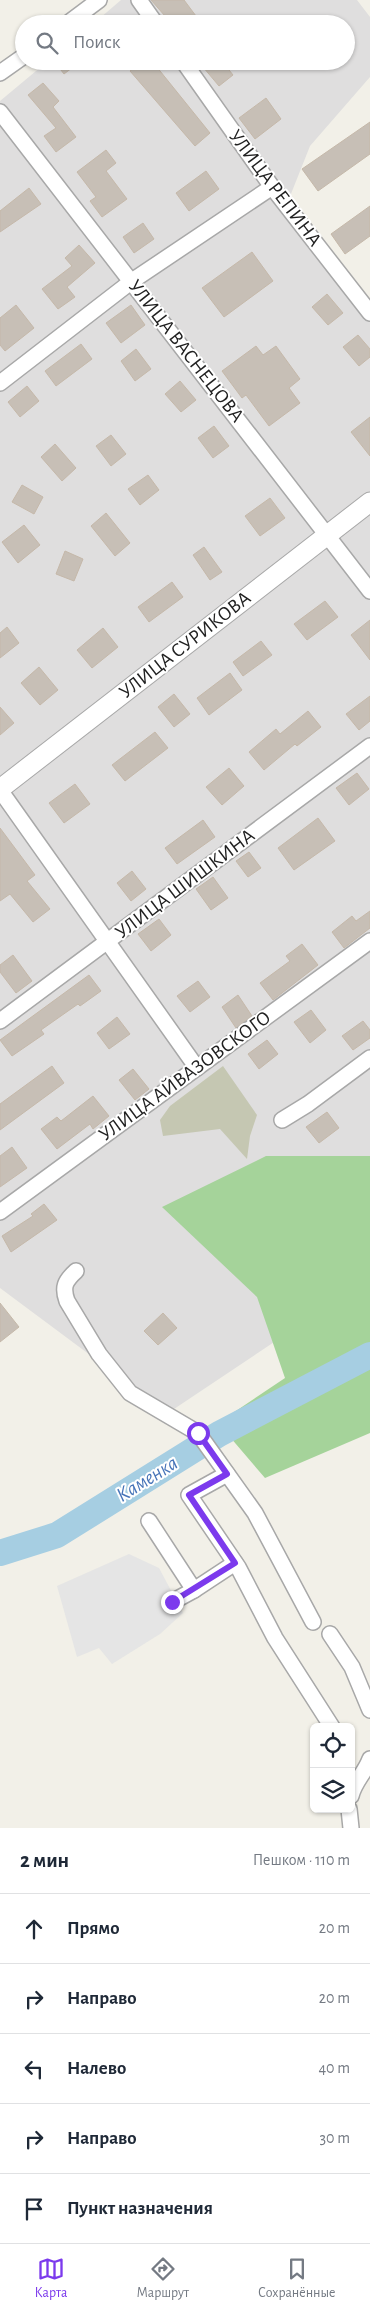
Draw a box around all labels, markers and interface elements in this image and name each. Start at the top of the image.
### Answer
search box [15,15,355,70]
icon: search [33,29,61,57]
text: Поиск [73,33,120,52]
street label: УЛИЦА РЕПИНА [225,126,325,250]
street label: УЛИЦА ВАСНЕЦОВА [124,276,248,426]
street label: УЛИЦА СУРИКОВА [116,588,255,702]
street label: УЛИЦА ШИШКИНА [112,825,259,943]
street label: УЛИЦА АЙВАЗОВСКОГО [95,1007,275,1145]
route start [187,1422,210,1445]
water label: Каменка [113,1452,181,1506]
route end [161,1591,184,1614]
map controls [310,1723,355,1813]
button: locate [310,1723,355,1768]
button: layers [310,1768,355,1813]
text: 2 мин [20,1850,69,1871]
text: Пешком · 110 m [253,1852,350,1868]
icon: ahead [20,1915,48,1943]
text: Прямо [67,1919,120,1938]
text: 20 m [319,1920,350,1936]
icon: right [20,1985,48,2013]
text: Направо [67,1989,137,2008]
text: 20 m [319,1990,350,2006]
icon: left [20,2055,48,2083]
text: Налево [67,2059,126,2078]
text: 40 m [318,2060,350,2076]
icon: right [20,2125,48,2153]
text: Направо [67,2129,137,2148]
text: 30 m [320,2130,350,2146]
icon: arrive [20,2195,48,2223]
text: Пункт назначения [67,2199,213,2218]
tab: Карта [35,2255,67,2302]
tab: Маршрут [136,2255,189,2302]
tab: Сохранённые [258,2255,335,2302]

